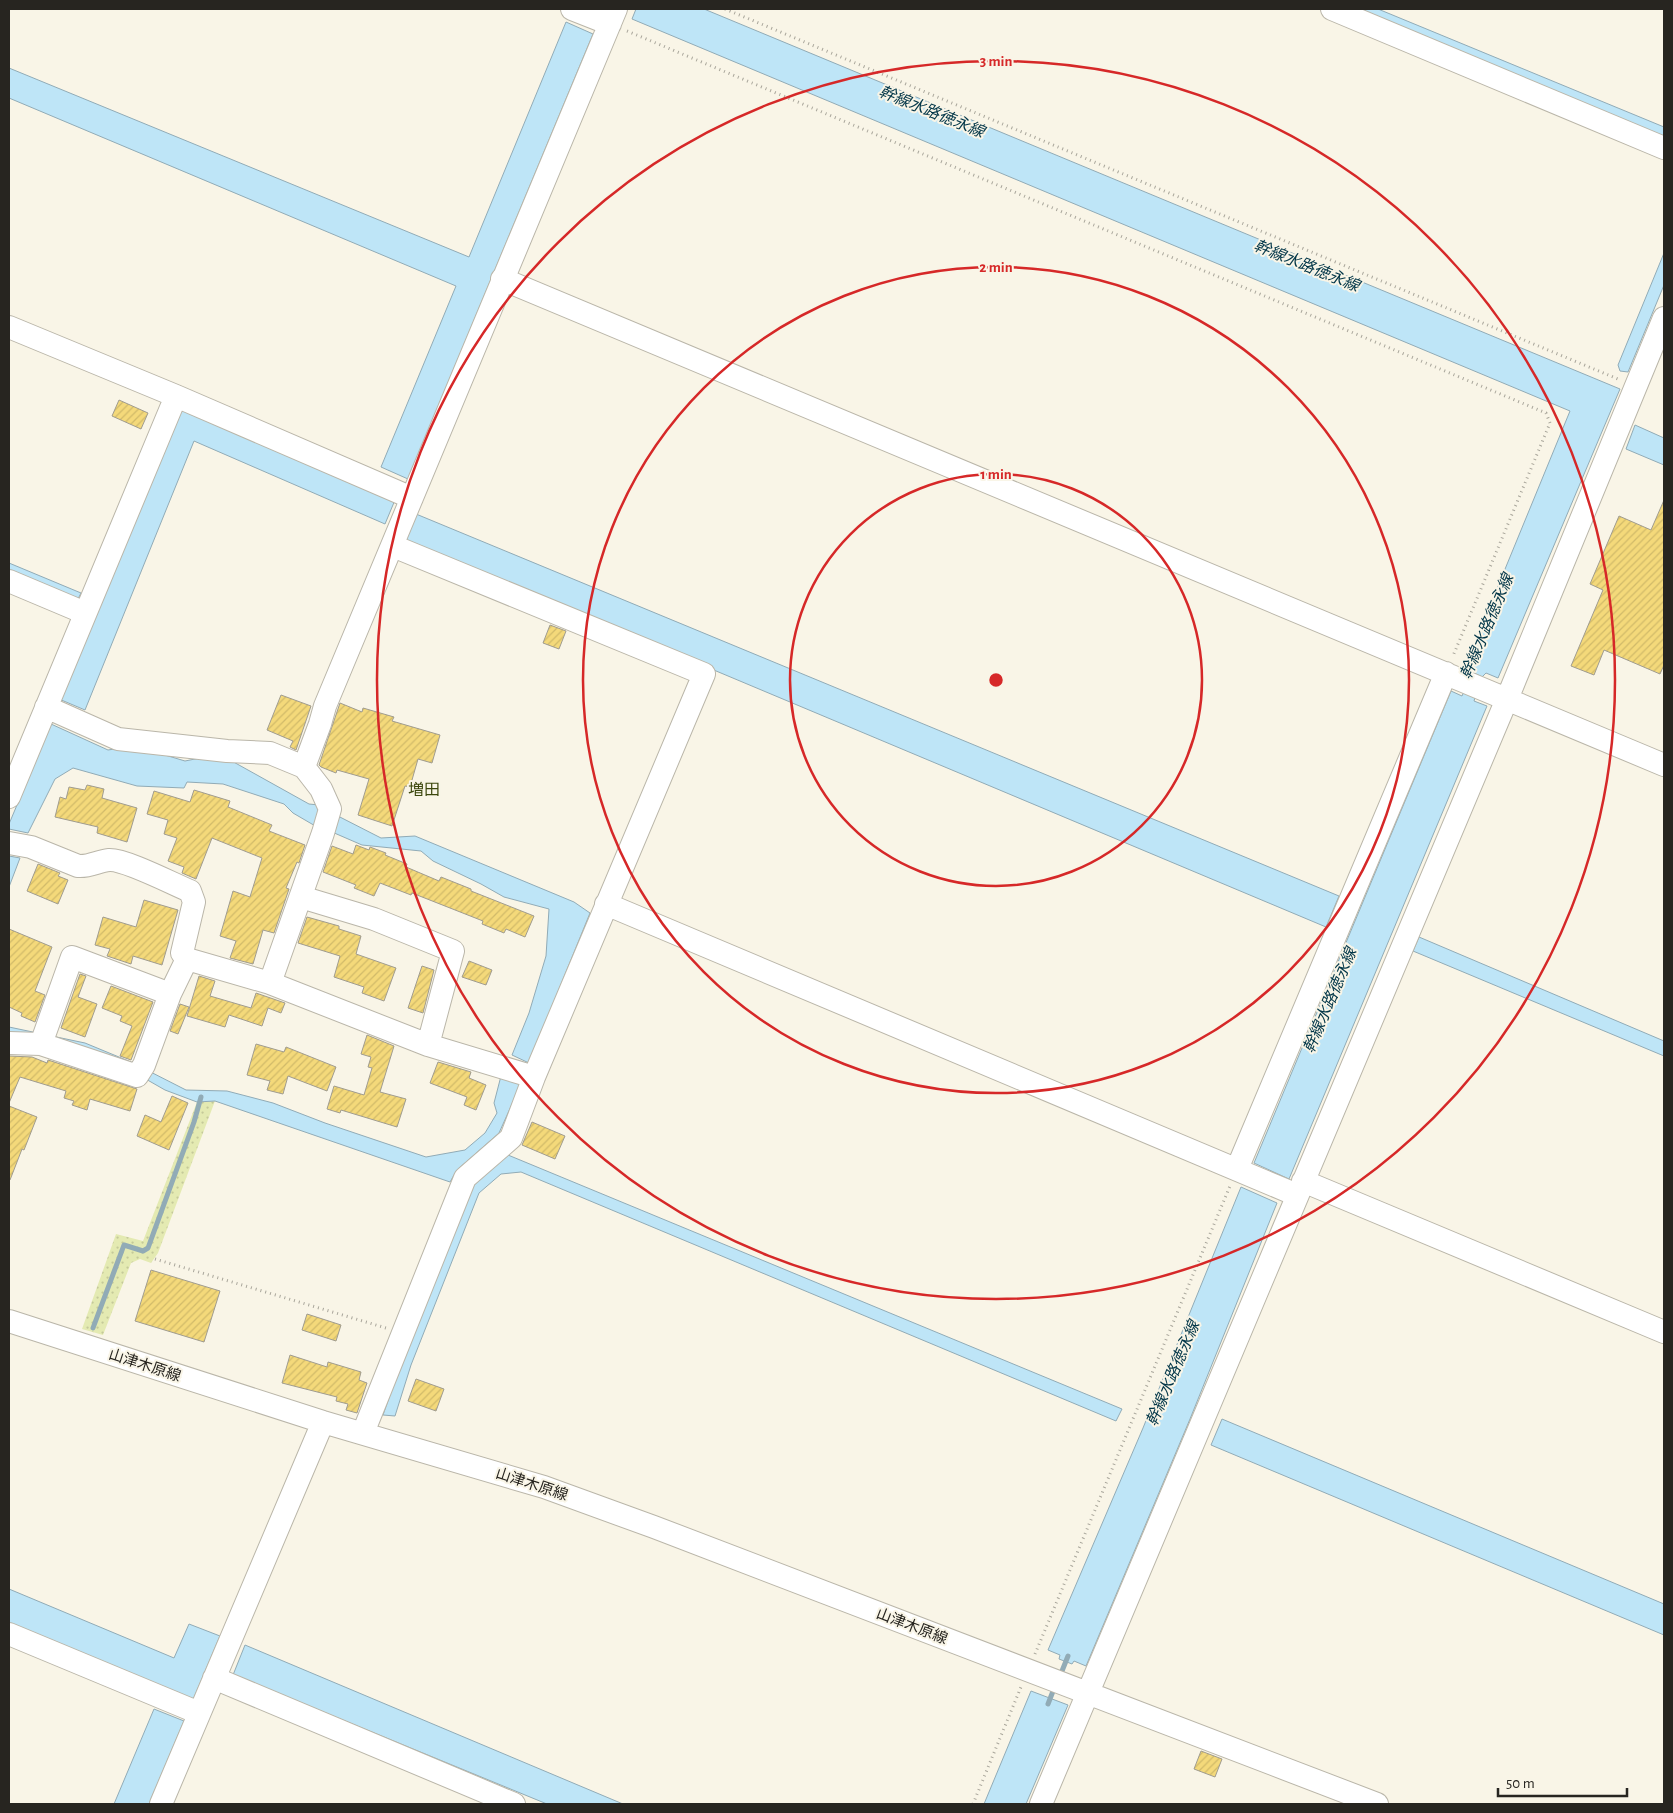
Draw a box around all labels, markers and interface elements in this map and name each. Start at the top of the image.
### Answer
text: 3 min [980,54,1012,69]
water label: 幹線水路徳永線 [877,83,989,141]
water label: 幹線水路徳永線 [1252,237,1364,295]
text: 2 min [979,260,1013,275]
text: 1 min [980,467,1012,482]
water label: 幹線水路徳永線 [1457,569,1517,681]
centre of rings [987,671,1005,689]
district label: 増田 [408,781,440,798]
water label: 幹線水路徳永線 [1300,943,1360,1055]
water label: 幹線水路徳永線 [1143,1316,1203,1428]
street label: 山津木原線 [107,1346,183,1384]
street label: 山津木原線 [494,1465,570,1503]
street label: 山津木原線 [874,1605,950,1647]
scale bar [1498,1766,1627,1798]
text: 50 m [1506,1776,1535,1791]

